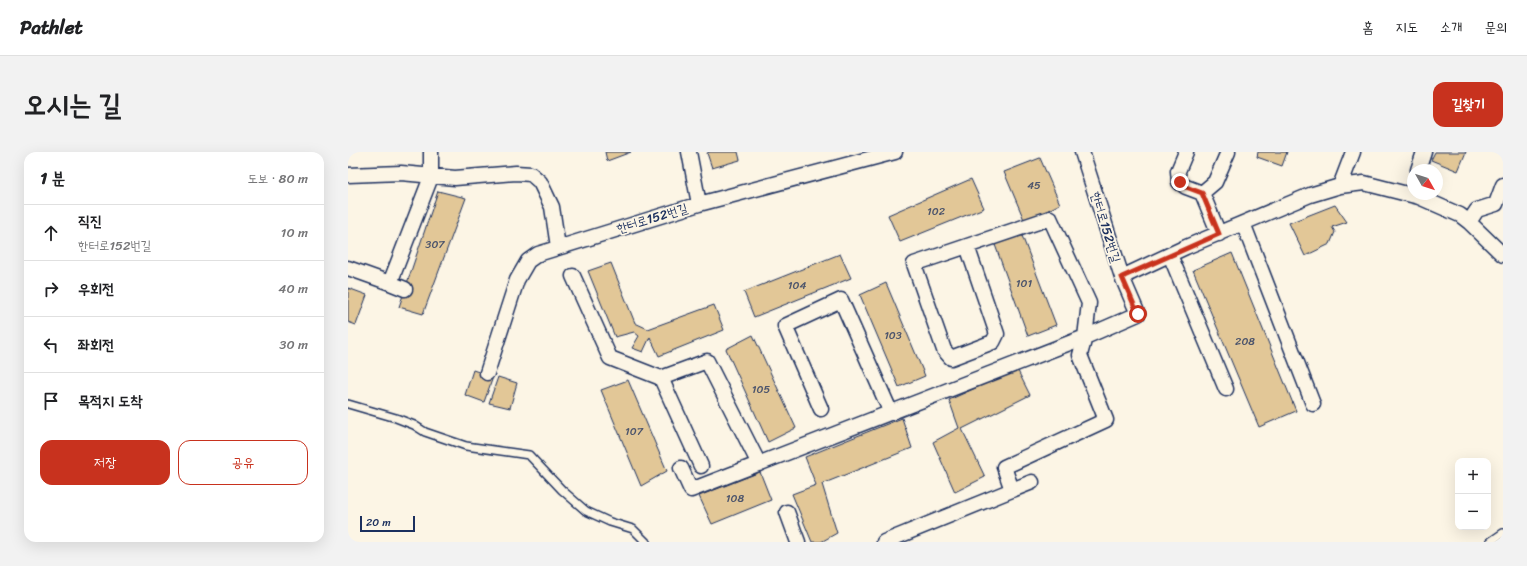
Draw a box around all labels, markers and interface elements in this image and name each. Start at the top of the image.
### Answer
text: Pathlet [20,11,83,44]
text: 홈 [1362,15,1373,40]
text: 지도 [1395,15,1418,40]
text: 소개 [1440,15,1462,40]
text: 문의 [1484,15,1507,40]
text: 오시는 길 [24,80,121,129]
button: 길찾기 [1433,82,1503,127]
text: 1 분 [40,163,65,193]
north arrow [1407,164,1443,200]
text: 도보 · 80 m [247,167,308,190]
route end [1171,173,1189,191]
house number: 45 [1027,176,1041,195]
street label: 한터로152번길 [1084,189,1128,265]
street label: 한터로152번길 [614,196,690,240]
house number: 102 [927,202,946,221]
text: 직진 [78,208,102,234]
text: 10 m [281,221,308,244]
icon: ahead [40,222,62,244]
text: 한터로152번길 [78,234,151,257]
house number: 307 [425,235,445,254]
house number: 101 [1016,274,1032,293]
text: 우회전 [78,276,114,302]
house number: 104 [788,276,806,295]
text: 40 m [278,277,308,300]
icon: right [40,278,62,300]
route start [1129,305,1147,323]
house number: 103 [884,326,902,345]
text: 좌회전 [78,332,114,358]
house number: 208 [1235,332,1255,351]
text: 30 m [279,333,308,356]
icon: left [40,334,62,356]
house number: 105 [752,380,770,399]
text: 목적지 도착 [78,388,142,414]
icon: arrive [40,390,62,412]
house number: 107 [625,422,644,441]
button: 저장 [40,440,170,485]
button: 공유 [178,440,308,485]
map controls [1455,458,1491,530]
button: + [1455,458,1491,494]
house number: 108 [726,489,745,508]
button: − [1455,494,1491,530]
text: 20 m [366,513,391,532]
scale bar [360,514,415,533]

